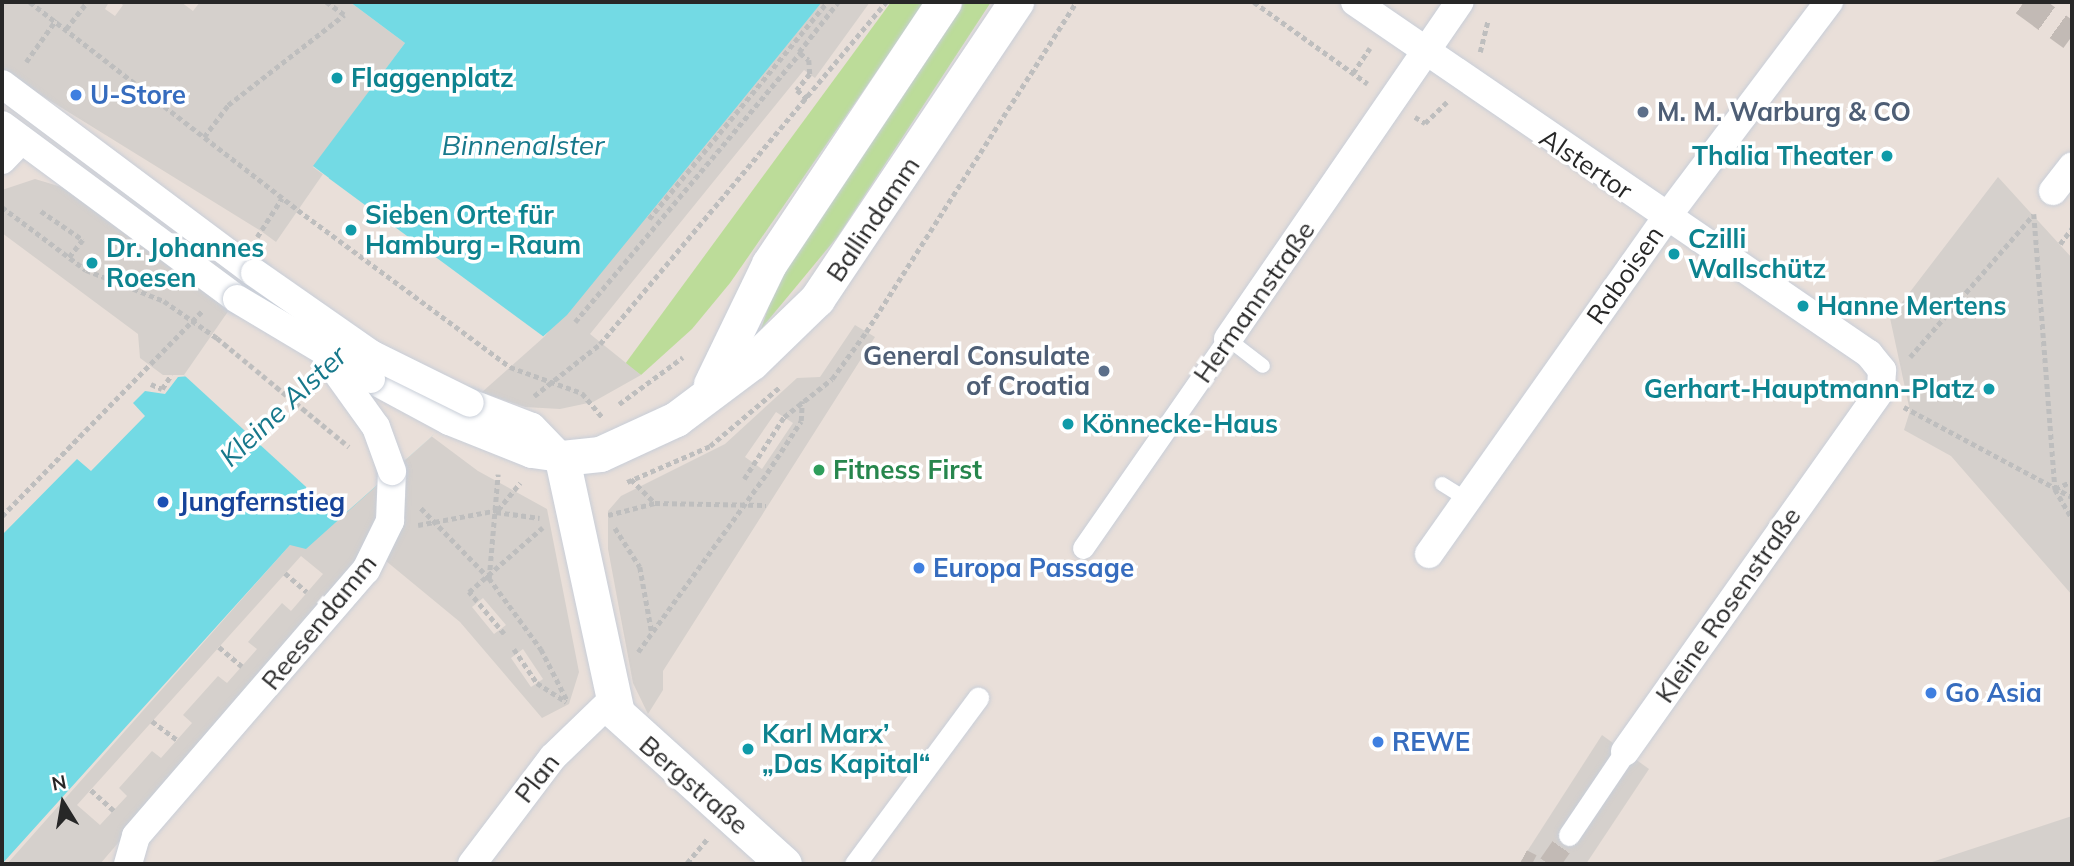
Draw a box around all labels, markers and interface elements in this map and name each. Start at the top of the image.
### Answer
place label: Flaggenplatz [351,62,514,94]
marker: Flaggenplatz [329,70,345,86]
place label: U-Store [90,79,186,111]
marker: U-Store [68,87,84,103]
place label: M. M. Warburg & CO [1657,96,1911,128]
marker: M. M. Warburg & CO [1635,104,1651,120]
street label: Alstertor [1534,122,1638,206]
water label: Binnenalster [442,128,604,162]
place label: Thalia Theater [1692,140,1873,172]
marker: Thalia Theater [1879,148,1895,164]
street label: Ballindamm [820,151,926,287]
place label: Sieben Orte für Hamburg - Raum [365,199,581,260]
street label: Hermannstraße [1187,215,1321,389]
street label: Raboisen [1580,220,1670,330]
marker: Sieben Orte für Hamburg - Raum [343,222,359,238]
place label: Czilli Wallschütz [1688,223,1826,284]
place label: Dr. Johannes Roesen [106,232,264,294]
marker: Czilli Wallschütz [1666,246,1682,262]
marker: Dr. Johannes Roesen [84,255,100,271]
place label: Hanne Mertens [1817,290,2006,322]
marker: Hanne Mertens [1795,298,1811,314]
water label: Kleine Alster [213,339,353,473]
place label: General Consulate of Croatia [863,340,1090,402]
marker: General Consulate of Croatia [1096,363,1112,379]
place label: Gerhart-Hauptmann-Platz [1644,373,1975,405]
marker: Gerhart-Hauptmann-Platz [1981,381,1997,397]
place label: Könnecke-Haus [1082,408,1278,440]
marker: Könnecke-Haus [1060,416,1076,432]
place label: Fitness First [833,454,982,486]
marker: Fitness First [811,462,827,478]
place label: Jungfernstieg [179,486,345,518]
marker: Jungfernstieg [153,492,173,512]
street label: Kleine Rosenstraße [1649,501,1807,709]
street label: Reesendamm [255,548,383,696]
place label: Europa Passage [933,552,1134,584]
marker: Europa Passage [911,560,927,576]
place label: Go Asia [1945,677,2042,709]
marker: Go Asia [1923,685,1939,701]
place label: Karl Marx’ „Das Kapital“ [762,718,930,780]
place label: REWE [1392,726,1470,758]
street label: Bergstraße [633,729,755,841]
marker: REWE [1370,734,1386,750]
marker: Karl Marx’ „Das Kapital“ [740,741,756,757]
street label: Plan [508,747,566,809]
north arrow [28,768,98,838]
text: N [50,769,68,796]

